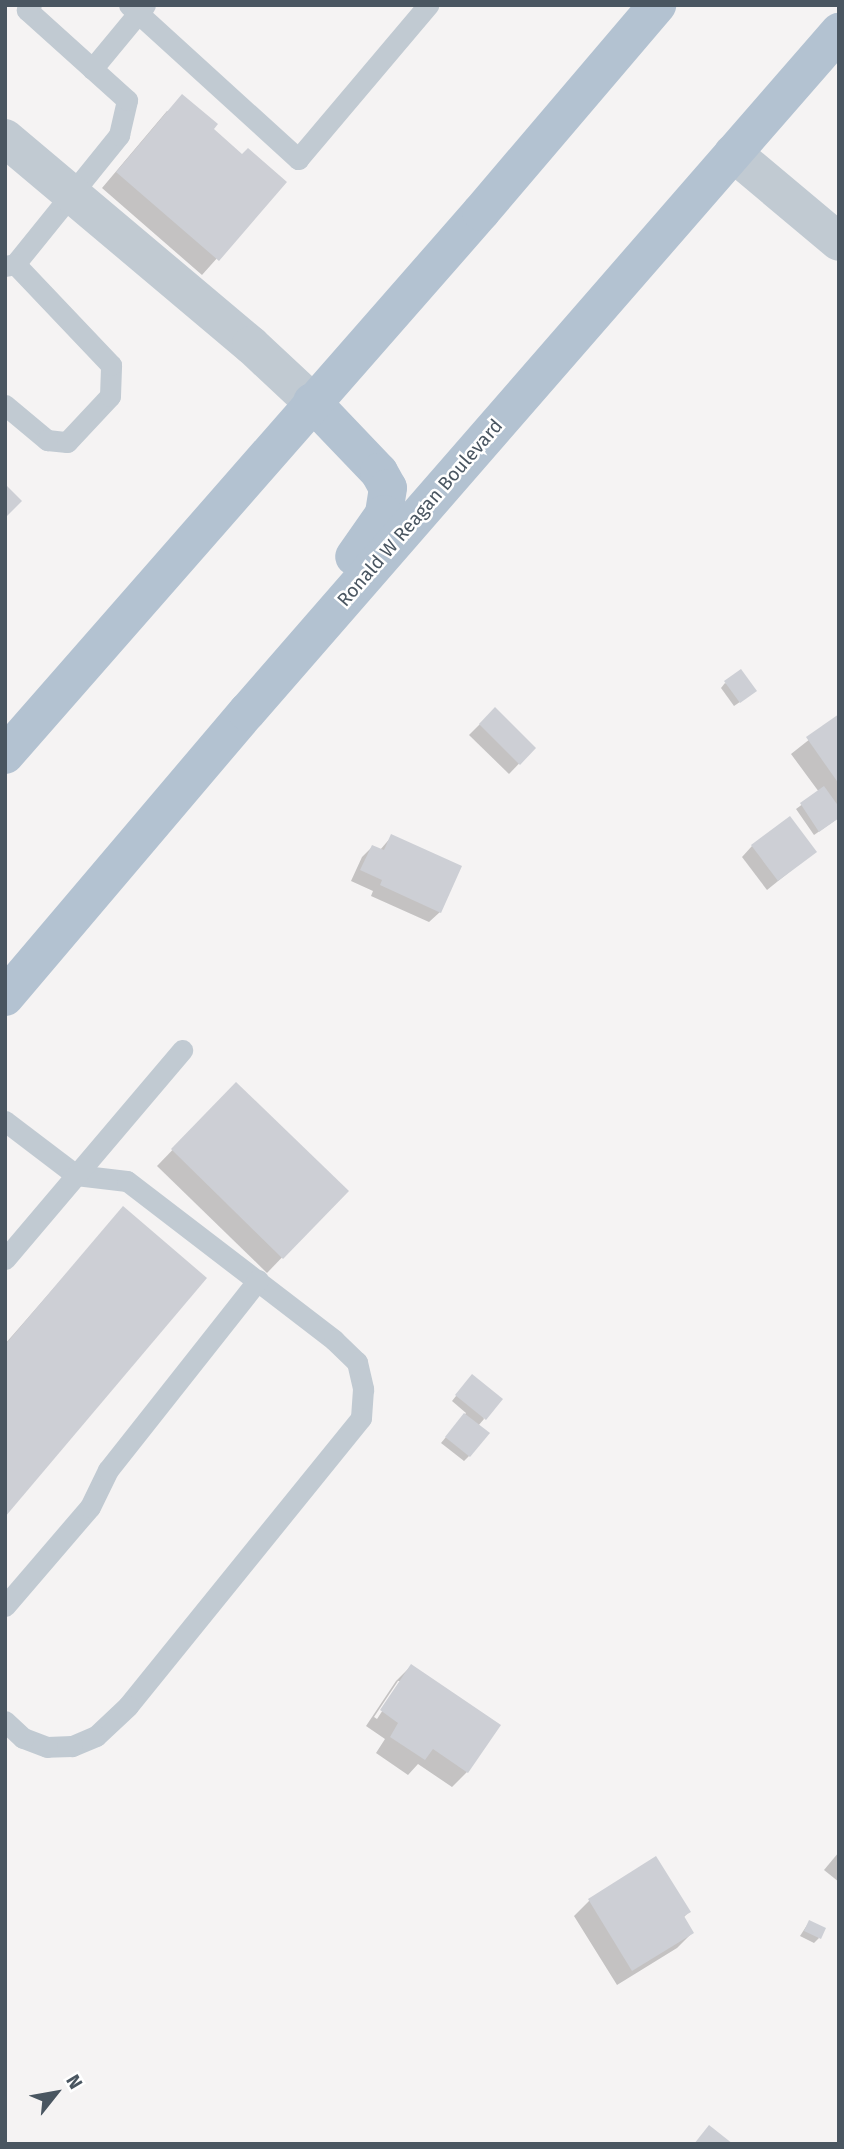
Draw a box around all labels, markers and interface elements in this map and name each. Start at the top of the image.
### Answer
street label: Ronald W Reagan Boulevard [332,415,508,611]
north arrow [21,2058,91,2128]
text: N [61,2071,88,2093]

